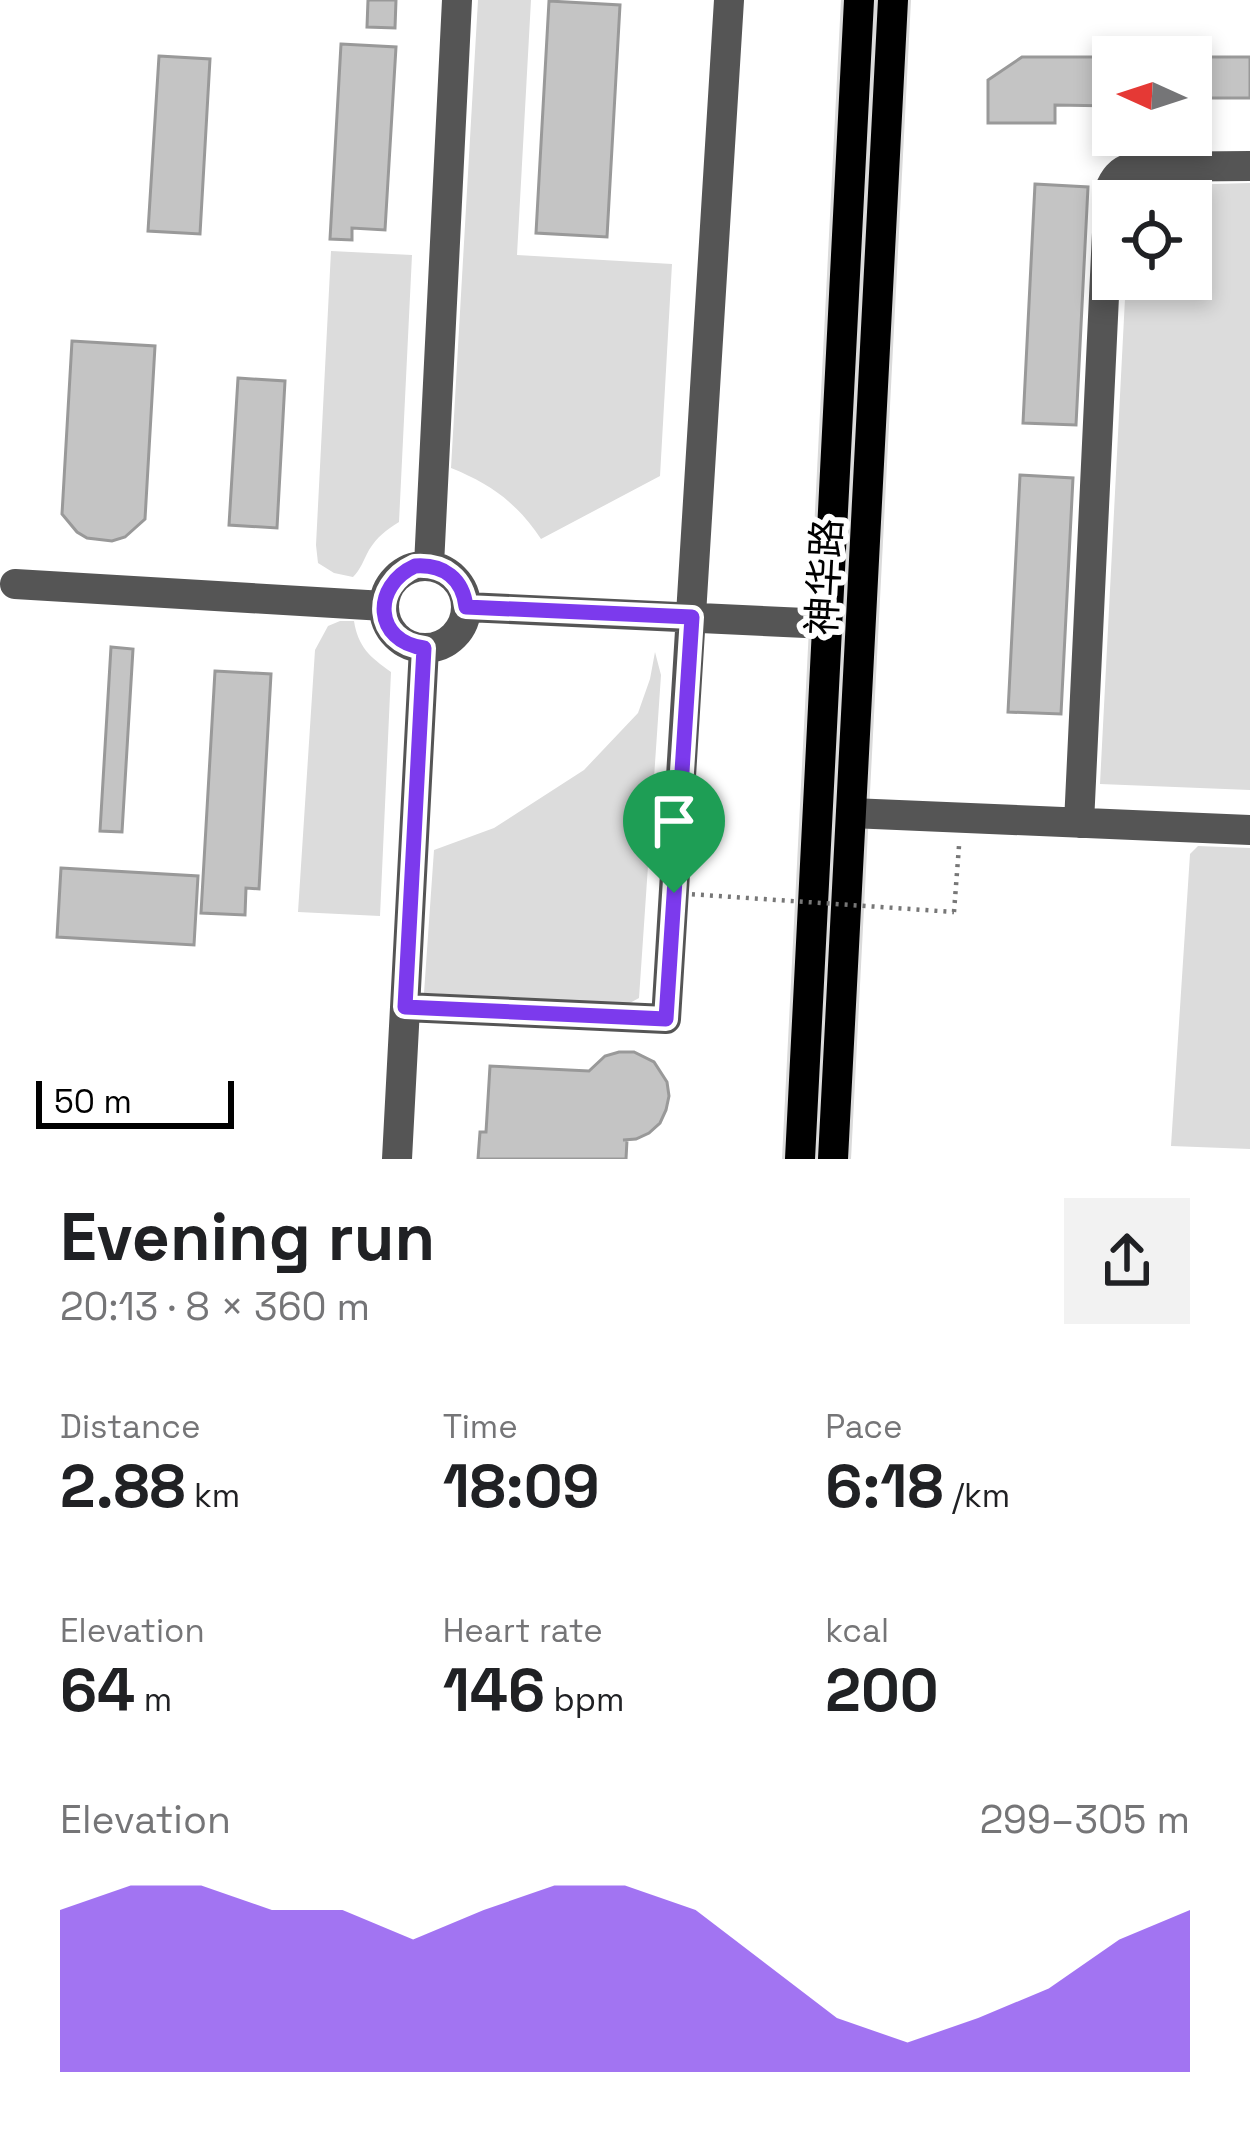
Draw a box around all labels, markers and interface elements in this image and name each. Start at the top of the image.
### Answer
north arrow [1092,36,1212,156]
map controls [1092,36,1212,300]
button: locate [1092,180,1212,300]
street label: 神华路 [797,517,852,637]
pin [623,770,725,893]
icon: arrive [641,788,707,854]
scale bar [36,1075,234,1128]
text: 50 m [54,1081,132,1123]
text: Evening run [60,1195,435,1279]
button: share [1064,1198,1190,1324]
text: 20:13 · 8 × 360 m [60,1282,370,1331]
text: Distance [60,1406,201,1448]
text: Time [443,1406,518,1448]
text: Pace [825,1406,903,1448]
text: 2.88 [60,1448,186,1525]
text: 18:09 [443,1448,600,1525]
text: 6:18 [825,1448,943,1525]
text: km [186,1475,240,1517]
text: /km [943,1475,1010,1517]
text: Elevation [60,1610,205,1652]
text: Heart rate [443,1610,603,1652]
text: kcal [825,1610,889,1652]
text: 64 [60,1652,135,1729]
text: 146 [443,1652,545,1729]
text: 200 [825,1652,939,1729]
text: m [135,1679,172,1721]
text: bpm [545,1679,624,1721]
text: Elevation [60,1795,231,1844]
text: 299–305 m [980,1795,1190,1844]

